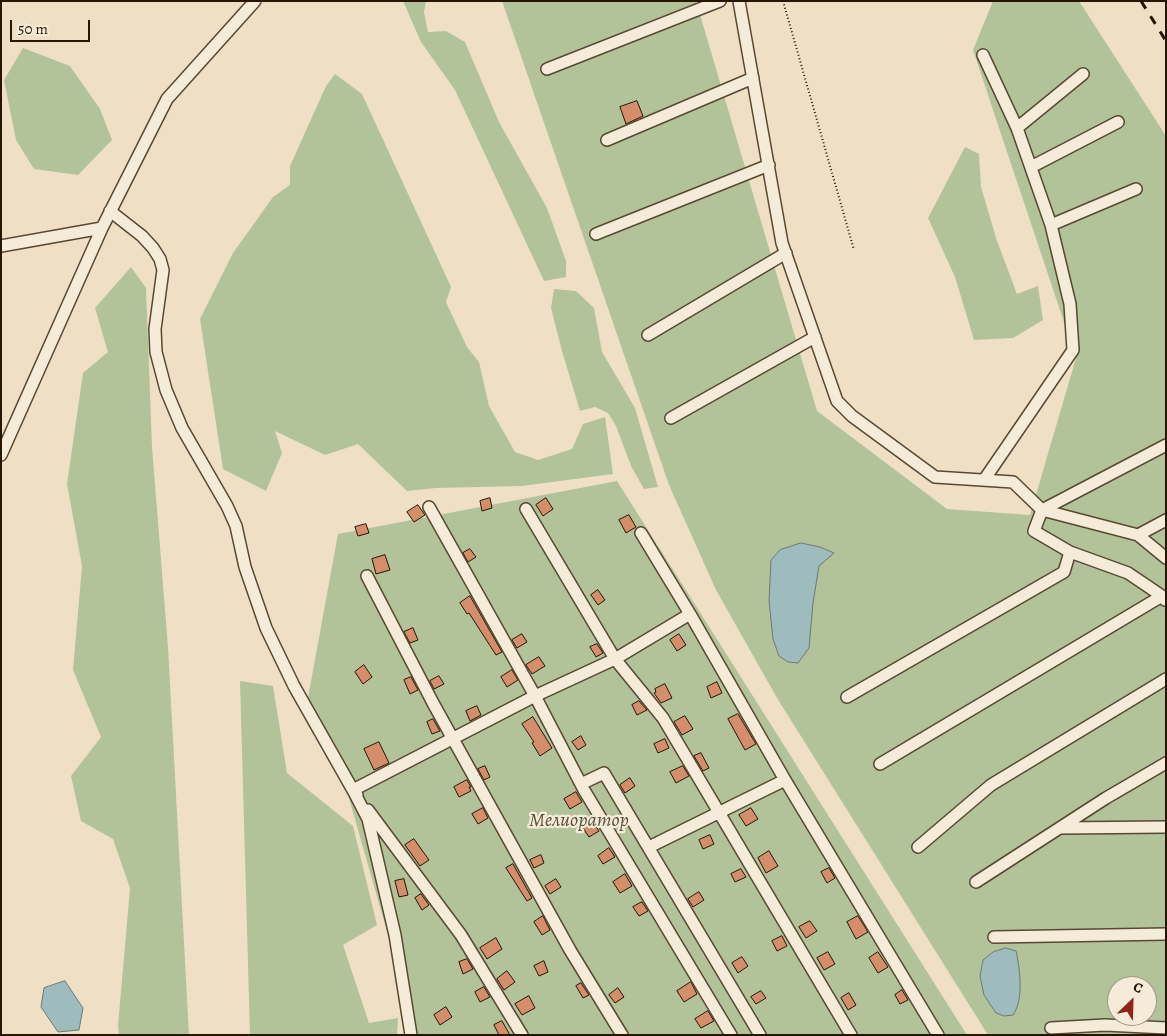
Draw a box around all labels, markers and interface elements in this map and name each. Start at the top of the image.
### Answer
scale bar [12,10,92,42]
text: 50 m [18,19,48,39]
park label: Мелиоратор [529,809,629,833]
north arrow [1107,976,1157,1026]
text: С [1130,977,1146,998]

